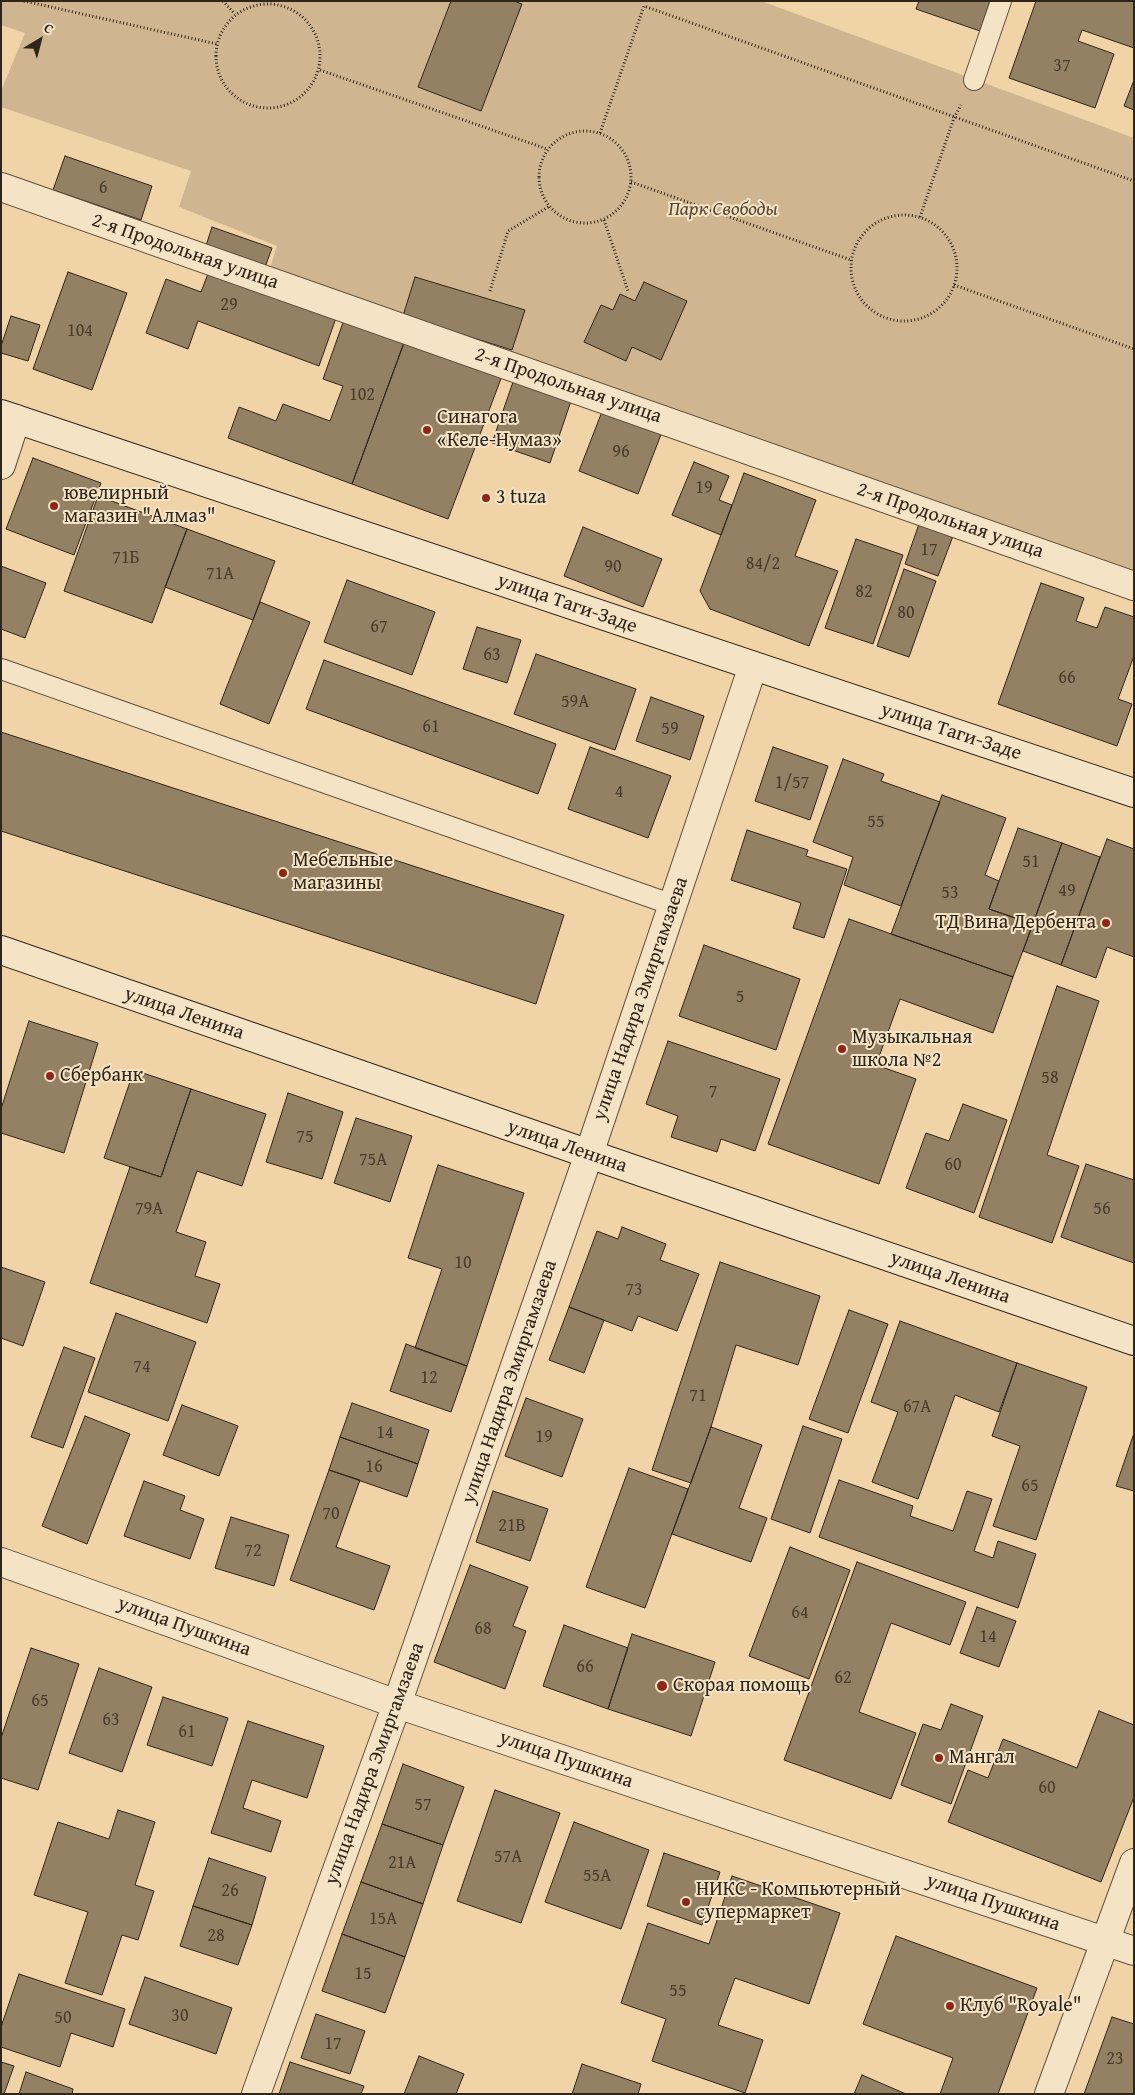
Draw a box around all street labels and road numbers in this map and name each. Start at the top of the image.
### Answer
street label: 2-я Продольная улица [88,209,282,295]
street label: 2-я Продольная улица [471,343,665,429]
street label: 2-я Продольная улица [853,478,1047,564]
street label: улица Таги-Заде [494,569,640,639]
street label: улица Таги-Заде [878,698,1024,766]
street label: улица Надира Эмиргамзаева [588,874,694,1124]
street label: улица Ленина [121,982,247,1046]
street label: улица Ленина [504,1115,630,1179]
street label: улица Ленина [887,1246,1013,1310]
street label: улица Надира Эмиргамзаева [457,1257,563,1507]
street label: улица Пушкина [114,1592,254,1662]
street label: улица Надира Эмиргамзаева [320,1640,430,1888]
street label: улица Пушкина [496,1726,636,1794]
street label: улица Пушкина [923,1869,1063,1937]

